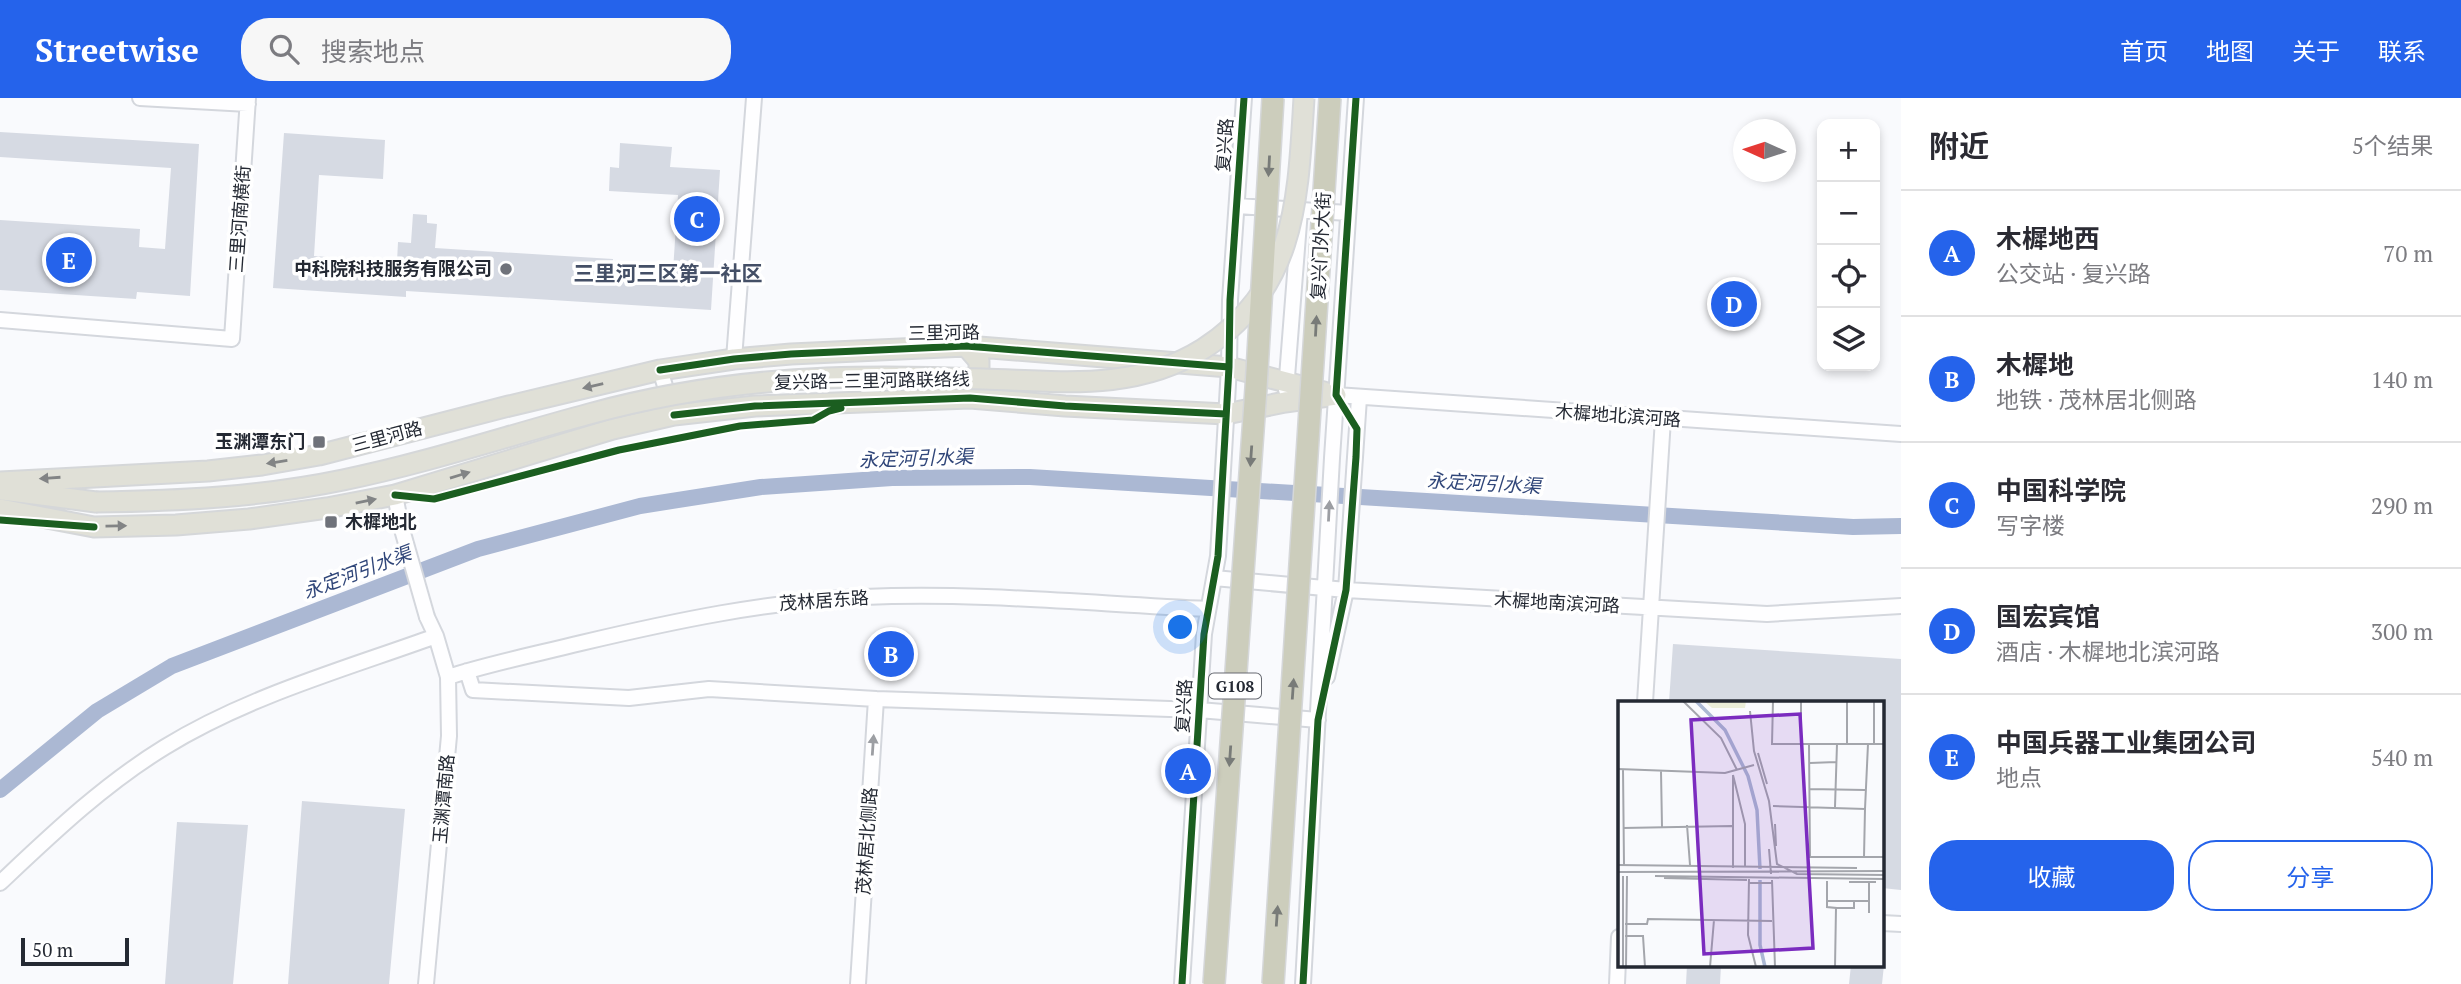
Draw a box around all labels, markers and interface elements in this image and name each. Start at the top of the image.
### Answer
search box [241,18,731,81]
text: Streetwise [35,28,199,71]
icon: search [265,30,303,68]
text: 搜索地点 [321,34,425,68]
text: 首页 [2120,35,2168,67]
text: 地图 [2206,35,2254,67]
text: 关于 [2292,35,2340,67]
text: 联系 [2378,35,2426,67]
street label: 复兴路 [1210,117,1238,173]
north arrow [1733,119,1796,182]
map controls [1817,119,1880,371]
button: + [1817,119,1880,182]
text: 附近 [1929,126,1989,166]
text: 5个结果 [2352,130,2433,161]
one-way arrow [1263,155,1274,177]
street label: 三里河南横街 [223,164,255,274]
button: − [1817,182,1880,245]
street label: 复兴门外大街 [1305,191,1335,301]
pin: C [674,193,720,245]
text: 木樨地西 [1996,221,2100,255]
pin: E [46,234,92,286]
text: A [1944,238,1960,269]
text: 70 m [2383,238,2433,269]
button: locate [1817,245,1880,308]
place label: 中科院科技服务有限公司 [294,256,492,280]
text: 公交站 · 复兴路 [1996,258,2151,289]
district label: 三里河三区第一社区 [574,259,763,287]
marker: 中科院科技服务有限公司 [498,261,514,277]
pin: D [1711,278,1757,330]
button: layers [1817,308,1880,371]
one-way arrow [1311,315,1322,337]
street label: 三里河路 [908,319,980,345]
text: 木樨地 [1996,347,2074,381]
text: B [1945,364,1959,395]
text: 140 m [2371,364,2433,395]
street label: 复兴路—三里河路联络线 [774,366,970,394]
one-way arrow [582,380,604,391]
text: 地铁 · 茂林居北侧路 [1996,384,2197,415]
street label: 木樨地北滨河路 [1554,399,1682,431]
street label: 三里河路 [349,415,425,457]
place label: 玉渊潭东门 [215,429,305,453]
marker: 玉渊潭东门 [311,434,327,450]
water label: 永定河引水渠 [859,443,976,472]
one-way arrow [1245,445,1256,467]
one-way arrow [266,457,288,468]
water label: 永定河引水渠 [1426,467,1545,498]
one-way arrow [450,469,471,480]
one-way arrow [39,473,61,484]
text: 中国科学院 [1996,473,2126,507]
text: C [1945,490,1960,521]
text: 290 m [2371,490,2433,521]
one-way arrow [355,495,377,506]
one-way arrow [1324,500,1335,522]
place label: 木樨地北 [345,509,417,533]
text: 写字楼 [1996,510,2065,541]
marker: 木樨地北 [323,514,339,530]
one-way arrow [105,520,127,532]
water label: 永定河引水渠 [299,538,417,604]
street label: 茂林居东路 [778,585,870,615]
street label: 木樨地南滨河路 [1494,587,1621,617]
text: 国宏宾馆 [1996,599,2100,633]
your location [1163,610,1197,644]
text: D [1944,616,1960,647]
text: 300 m [2371,616,2433,647]
pin: B [868,628,914,680]
text: 酒店 · 木樨地北滨河路 [1996,636,2220,667]
road number: G108 [1209,674,1261,698]
street label: 复兴路 [1170,678,1196,734]
one-way arrow [1287,678,1298,700]
inset map [1618,701,1884,967]
text: 中国兵器工业集团公司 [1996,725,2256,759]
one-way arrow [868,734,879,756]
text: E [1945,742,1959,773]
text: 540 m [2371,742,2433,773]
pin: A [1165,745,1211,797]
one-way arrow [1224,746,1235,768]
street label: 玉渊潭南路 [427,753,459,845]
text: 地点 [1996,762,2042,793]
street label: 茂林居北侧路 [850,786,882,896]
button: 收藏 [1929,840,2174,911]
button: 分享 [2188,840,2433,911]
one-way arrow [1272,905,1283,927]
scale bar [21,935,130,967]
text: 50 m [32,937,73,962]

